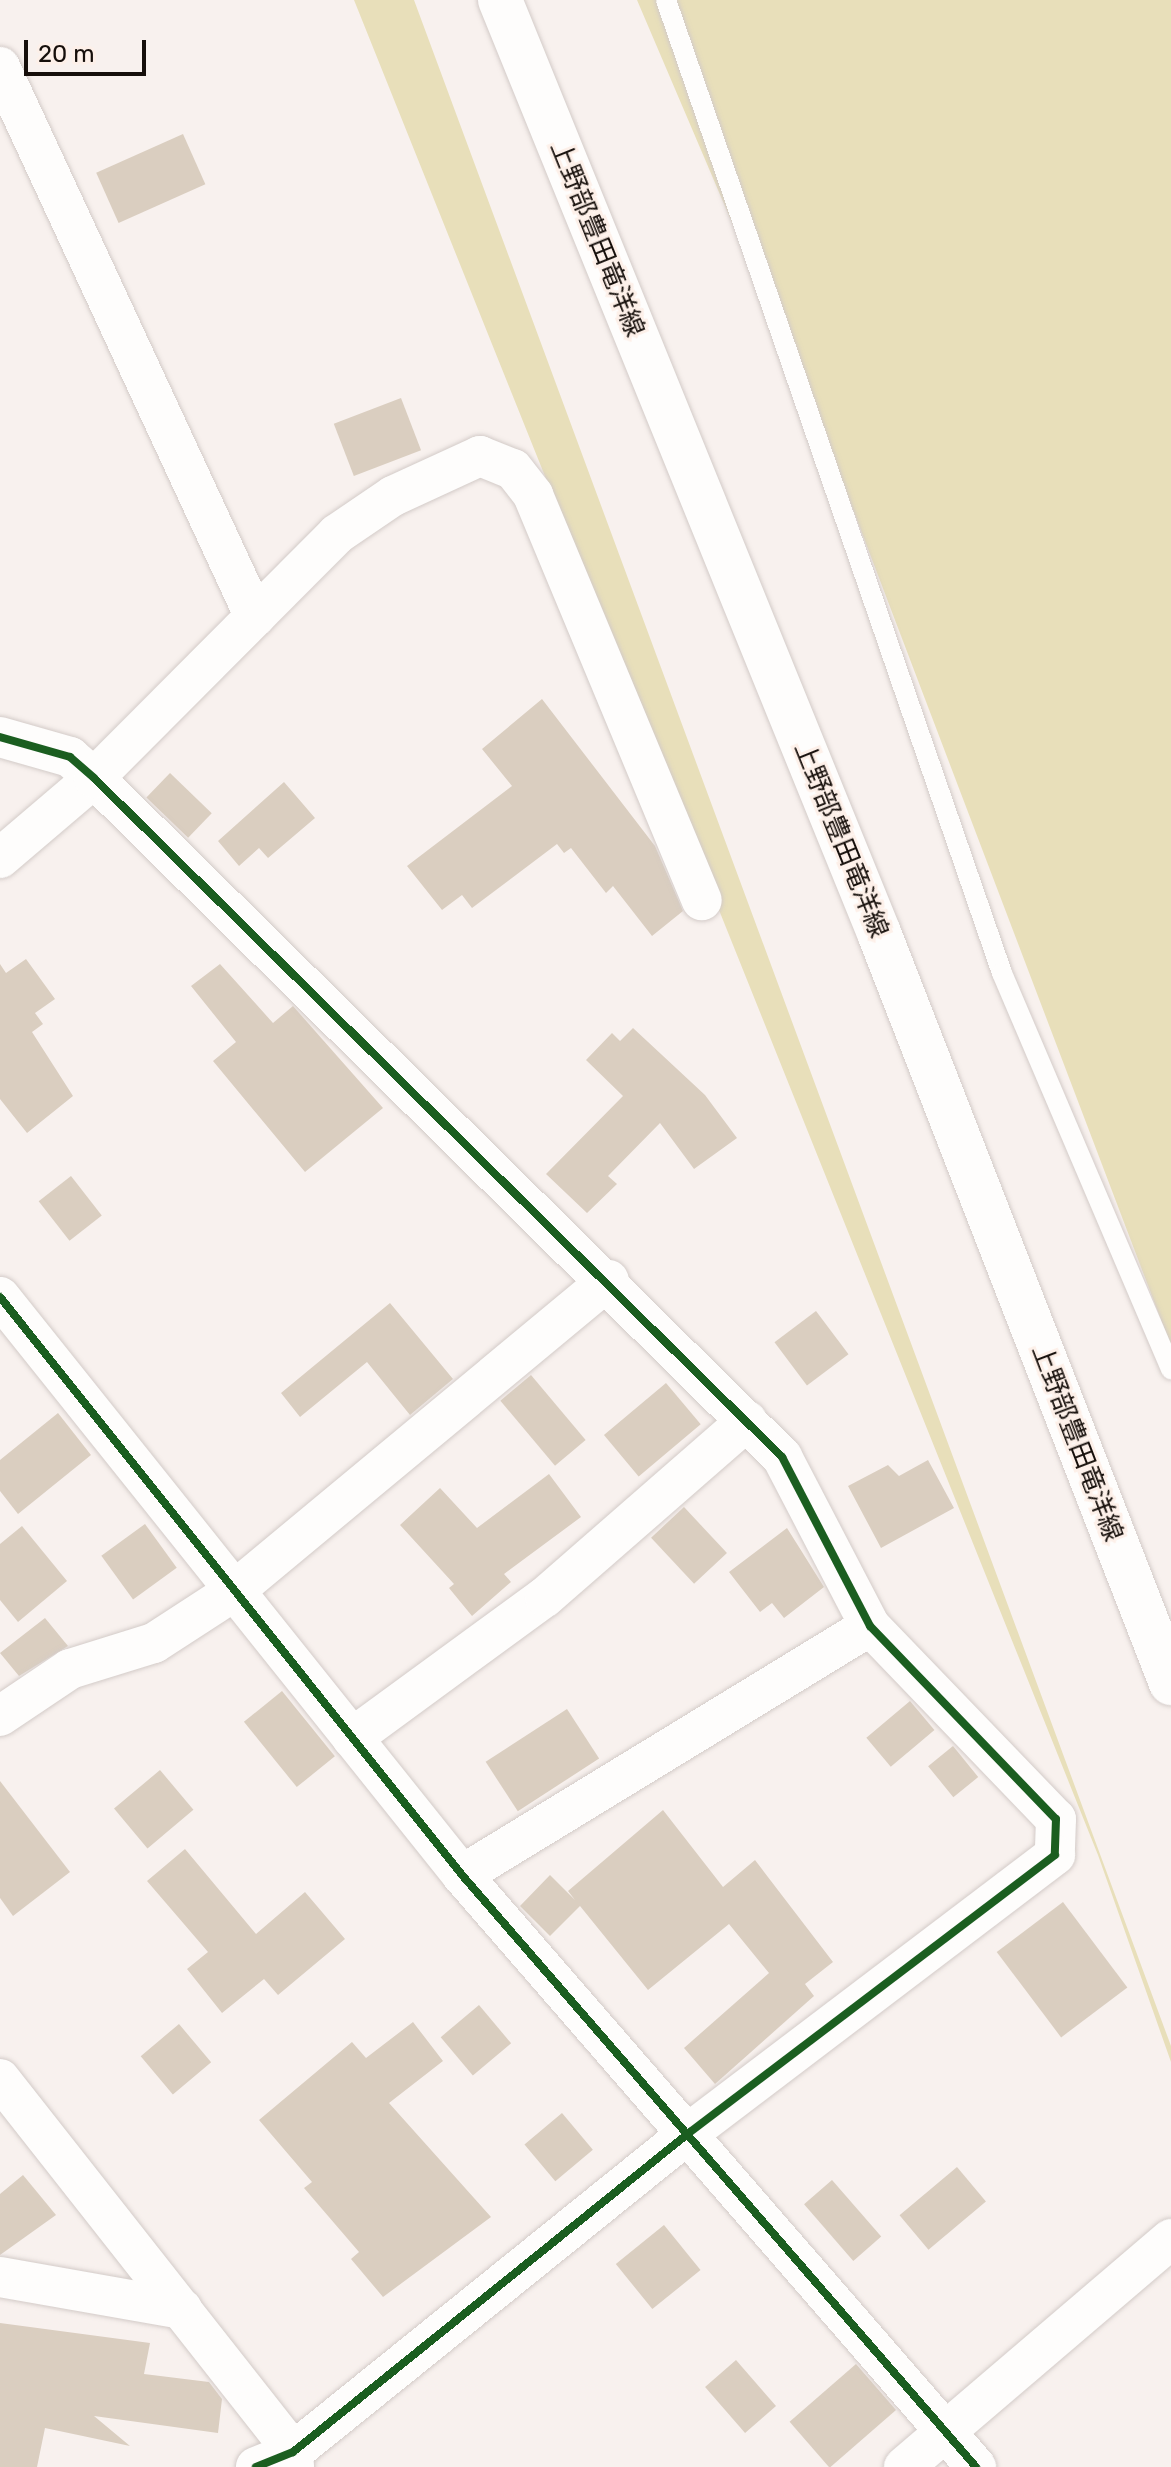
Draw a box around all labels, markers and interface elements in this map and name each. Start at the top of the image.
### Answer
scale bar [28,24,150,74]
text: 20 m [38,40,95,68]
street label: 上野部豊田竜洋線 [544,137,650,341]
street label: 上野部豊田竜洋線 [788,738,894,942]
street label: 上野部豊田竜洋線 [1025,1340,1129,1546]

